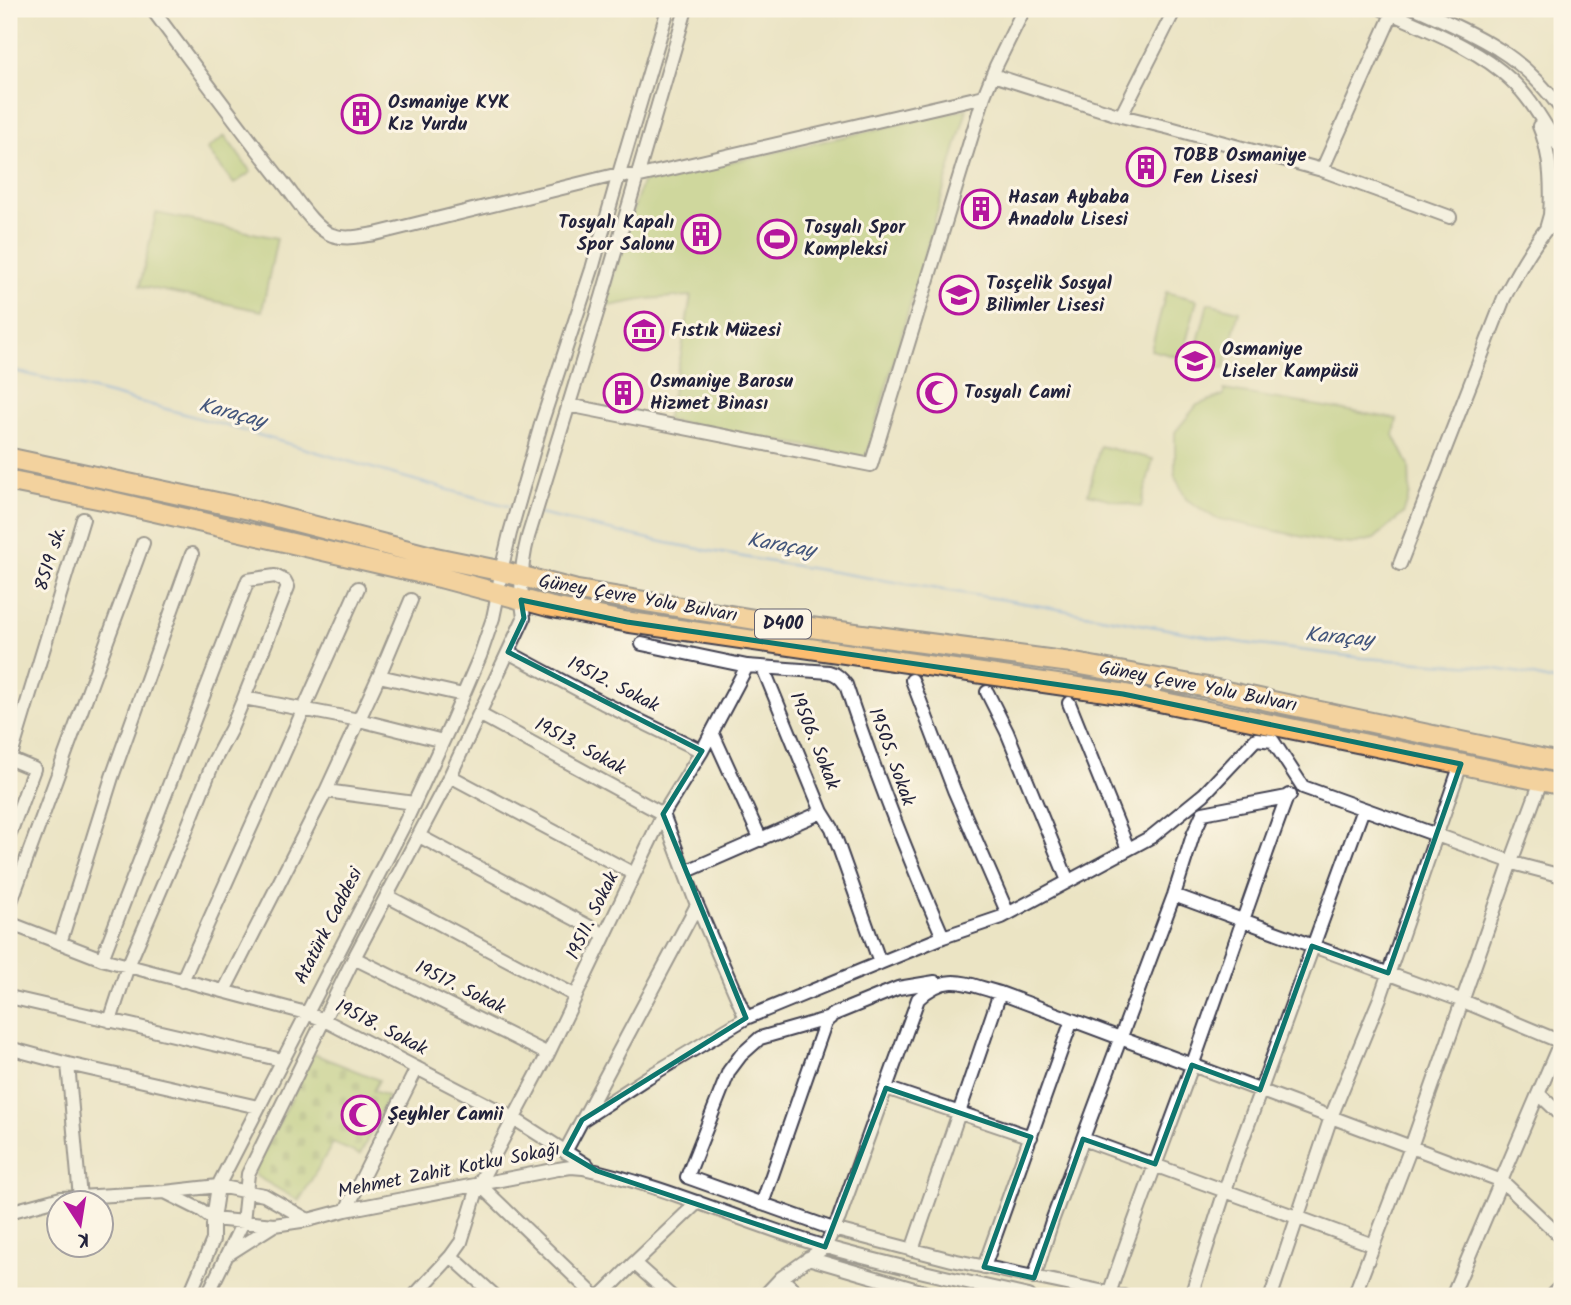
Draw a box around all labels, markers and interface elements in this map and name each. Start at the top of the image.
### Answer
place label: Osmaniye KYK Kız Yurdu [388,88,509,140]
building icon: Osmaniye KYK Kız Yurdu [340,93,382,135]
place label: TOBB Osmaniye Fen Lisesi [1173,141,1307,193]
building icon: TOBB Osmaniye Fen Lisesi [1125,146,1167,188]
place label: Hasan Aybaba Anadolu Lisesi [1008,183,1130,235]
building icon: Hasan Aybaba Anadolu Lisesi [960,188,1002,230]
place label: Tosyalı Kapalı Spor Salonu [558,208,675,260]
building icon: Tosyalı Kapalı Spor Salonu [680,213,722,255]
place label: Tosyalı Spor Kompleksi [804,213,906,265]
sports icon: Tosyalı Spor Kompleksi [756,218,798,260]
place label: Tosçelik Sosyal Bilimler Lisesi [986,269,1113,321]
school or university icon: Tosçelik Sosyal Bilimler Lisesi [938,274,980,316]
museum icon: Fıstık Müzesi [623,310,665,352]
place label: Fıstık Müzesi [671,316,782,346]
place label: Osmaniye Liseler Kampüsü [1222,335,1359,387]
school or university icon: Osmaniye Liseler Kampüsü [1174,340,1216,382]
place label: Osmaniye Barosu Hizmet Binası [650,367,794,419]
building icon: Osmaniye Barosu Hizmet Binası [602,372,644,414]
mosque icon: Tosyalı Cami [916,372,958,414]
place label: Tosyalı Cami [964,378,1072,408]
water label: Karaçay [195,389,272,440]
street label: 8519 sk. [27,523,75,595]
water label: Karaçay [745,524,821,569]
street label: Güney Çevre Yolu Bulvarı [536,567,740,631]
road number: D400 [755,610,811,638]
water label: Karaçay [1304,619,1378,658]
street label: 19512. Sokak [562,649,664,721]
street label: Güney Çevre Yolu Bulvarı [1096,653,1300,721]
street label: 19506. Sokak [781,688,847,794]
street label: 19505. Sokak [859,704,923,810]
street label: 19513. Sokak [529,710,631,784]
street label: Atatürk Caddesi [287,861,372,990]
street label: 19511. Sokak [559,867,627,965]
street label: 19517. Sokak [410,953,511,1023]
street label: 19518. Sokak [329,992,433,1064]
mosque icon: Şeyhler Camii [340,1094,382,1136]
place label: Şeyhler Camii [388,1100,505,1130]
street label: Mehmet Zahit Kotku Sokağı [335,1135,563,1207]
north arrow [46,1190,116,1260]
text: K [74,1223,92,1255]

